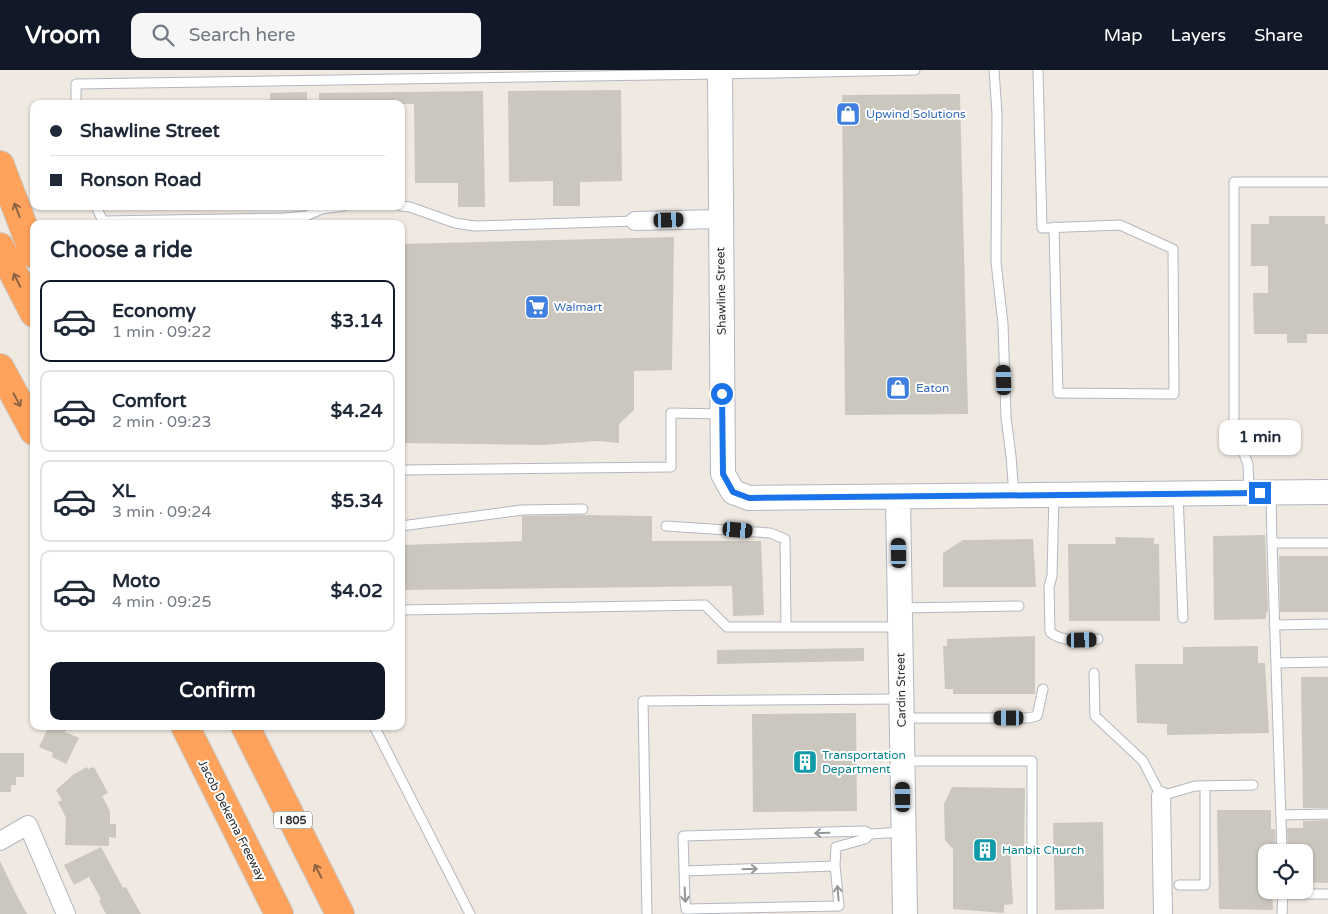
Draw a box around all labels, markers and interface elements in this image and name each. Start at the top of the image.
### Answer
search box [131,13,481,58]
text: Vroom [25,21,101,50]
icon: search [149,21,177,49]
text: Search here [189,24,296,46]
text: Map [1104,24,1143,46]
text: Layers [1171,24,1226,46]
text: Share [1254,24,1303,46]
shop icon: Upwind Solutions [835,101,861,127]
place label: Upwind Solutions [866,107,966,121]
text: Shawline Street [80,120,220,142]
text: Ronson Road [80,169,202,191]
one-way arrow [12,203,21,218]
car [653,212,684,228]
text: Choose a ride [50,237,193,263]
street label: Shawline Street [713,246,729,335]
one-way arrow [12,272,22,287]
supermarket icon: Walmart [524,294,550,320]
icon: car [52,299,97,344]
text: Economy [112,300,196,322]
place label: Walmart [554,300,603,314]
text: $3.14 [331,310,383,332]
text: 1 min · 09:22 [112,322,211,342]
car [995,365,1012,395]
shop icon: Eaton [885,375,911,401]
place label: Eaton [916,381,949,395]
route start [711,383,733,405]
icon: car [52,389,97,434]
text: Comfort [112,390,186,412]
one-way arrow [12,392,22,407]
text: $4.24 [331,400,383,422]
text: 2 min · 09:23 [112,412,211,432]
callout: 1 min [1219,420,1301,456]
text: 1 min [1239,427,1281,447]
icon: car [52,479,97,524]
text: XL [112,480,136,502]
route end [1249,482,1271,504]
text: $5.34 [331,490,383,512]
text: 3 min · 09:24 [112,502,211,522]
car [722,521,753,539]
car [891,538,906,568]
icon: car [52,569,97,614]
text: Moto [112,570,160,592]
text: $4.02 [331,580,383,602]
text: 4 min · 09:25 [112,592,211,612]
car [1066,632,1097,648]
street label: Cardin Street [893,652,909,728]
button: Confirm [50,662,385,720]
car [994,711,1024,726]
place label: Transportation Department [822,748,906,776]
building icon: Transportation Department [792,749,818,775]
street label: Jacob Dekema Freeway [195,757,269,883]
car [895,782,910,812]
road number: I 805 [274,812,312,828]
one-way arrow [814,828,830,837]
building icon: Hanbit Church [972,837,998,863]
place label: Hanbit Church [1002,843,1084,857]
map controls [1258,844,1313,899]
button: locate [1258,844,1313,899]
one-way arrow [313,863,323,878]
one-way arrow [742,864,758,874]
one-way arrow [833,885,842,901]
one-way arrow [680,886,689,902]

